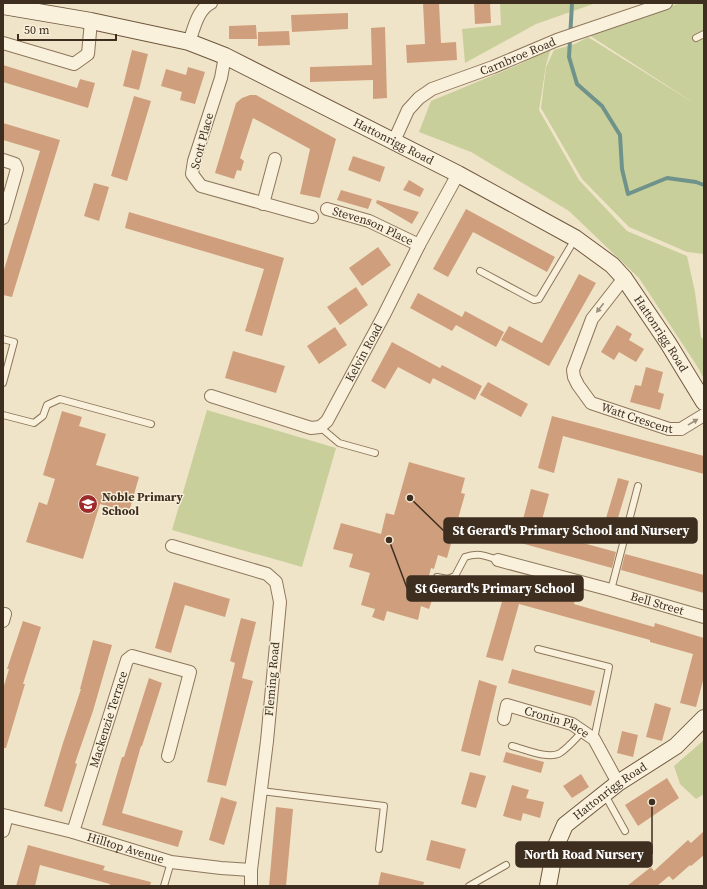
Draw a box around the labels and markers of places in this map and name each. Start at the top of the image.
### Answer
place label: Noble Primary School [102,489,184,519]
school or university icon: Noble Primary School [77,493,99,515]
callout: St Gerard's Primary School and Nursery [444,518,697,543]
callout: St Gerard's Primary School [407,576,583,601]
callout: North Road Nursery [516,842,652,867]

